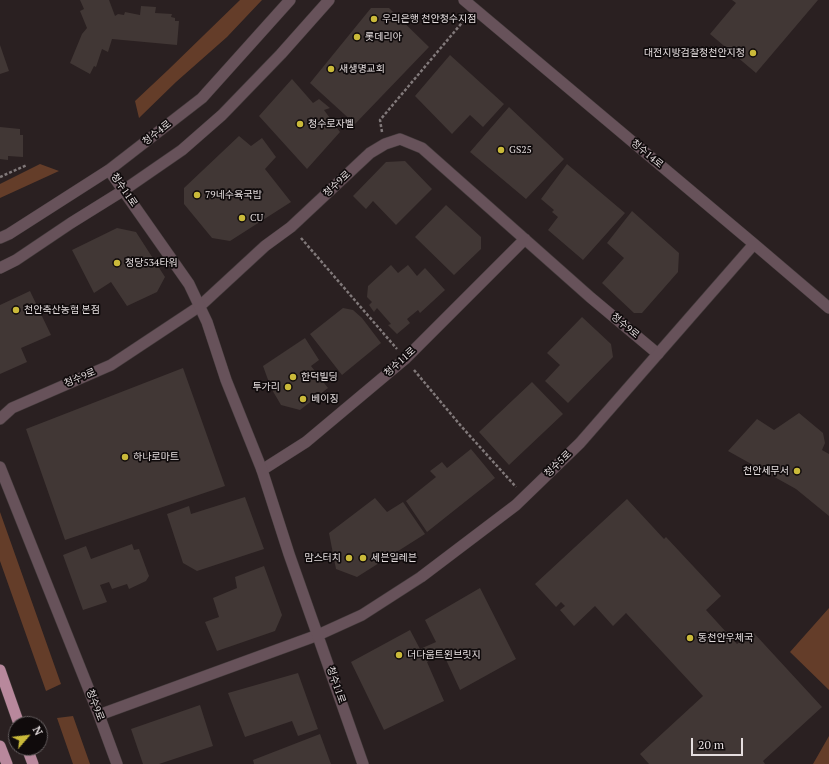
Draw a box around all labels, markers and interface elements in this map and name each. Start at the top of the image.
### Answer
place label: 우리은행 천안청수지점 [382,13,476,25]
marker: 우리은행 천안청수지점 [369,14,379,24]
place label: 롯데리아 [365,31,402,43]
marker: 롯데리아 [352,32,362,42]
place label: 대전지방검찰청천안지청 [644,47,745,59]
marker: 대전지방검찰청천안지청 [748,48,758,58]
place label: 새생명교회 [339,63,385,75]
marker: 새생명교회 [326,64,336,74]
street label: 청수4로 [140,118,174,148]
place label: 청수로자벨 [308,118,354,130]
marker: 청수로자벨 [295,119,305,129]
street label: 청수14로 [628,137,666,171]
place label: GS25 [509,144,532,156]
marker: GS25 [496,145,506,155]
street label: 청수9로 [321,168,353,200]
street label: 청수11로 [108,171,140,209]
place label: 79네수육국밥 [205,189,262,201]
marker: 79네수육국밥 [192,190,202,200]
place label: CU [250,212,263,224]
marker: CU [237,213,247,223]
place label: 청당534타워 [125,257,178,269]
marker: 청당534타워 [112,258,122,268]
place label: 천안축산농협 본점 [24,304,100,316]
marker: 천안축산농협 본점 [11,305,21,315]
street label: 청수9로 [609,311,641,341]
street label: 청수11로 [382,345,418,379]
street label: 청수9로 [62,366,98,390]
place label: 한덕빌딩 [301,371,338,383]
marker: 한덕빌딩 [288,372,298,382]
place label: 투가리 [252,381,280,393]
marker: 투가리 [283,382,293,392]
place label: 베이징 [311,393,339,405]
marker: 베이징 [298,394,308,404]
street label: 청수5로 [542,448,574,480]
place label: 하나로마트 [133,451,179,463]
marker: 하나로마트 [120,452,130,462]
place label: 천안세무서 [743,465,789,477]
marker: 천안세무서 [792,466,802,476]
place label: 맘스터치 [304,552,341,564]
place label: 세븐일레븐 [371,552,417,564]
marker: 맘스터치 [344,553,354,563]
marker: 세븐일레븐 [358,553,368,563]
place label: 동천안우체국 [698,632,753,644]
marker: 동천안우체국 [685,633,695,643]
place label: 더다움트윈브릿지 [407,649,481,661]
marker: 더다움트윈브릿지 [394,650,404,660]
street label: 청수11로 [324,665,348,705]
street label: 청수9로 [83,687,107,723]
north arrow [8,716,48,756]
text: N [30,724,46,738]
scale bar [693,730,745,756]
text: 20 m [698,737,724,752]

